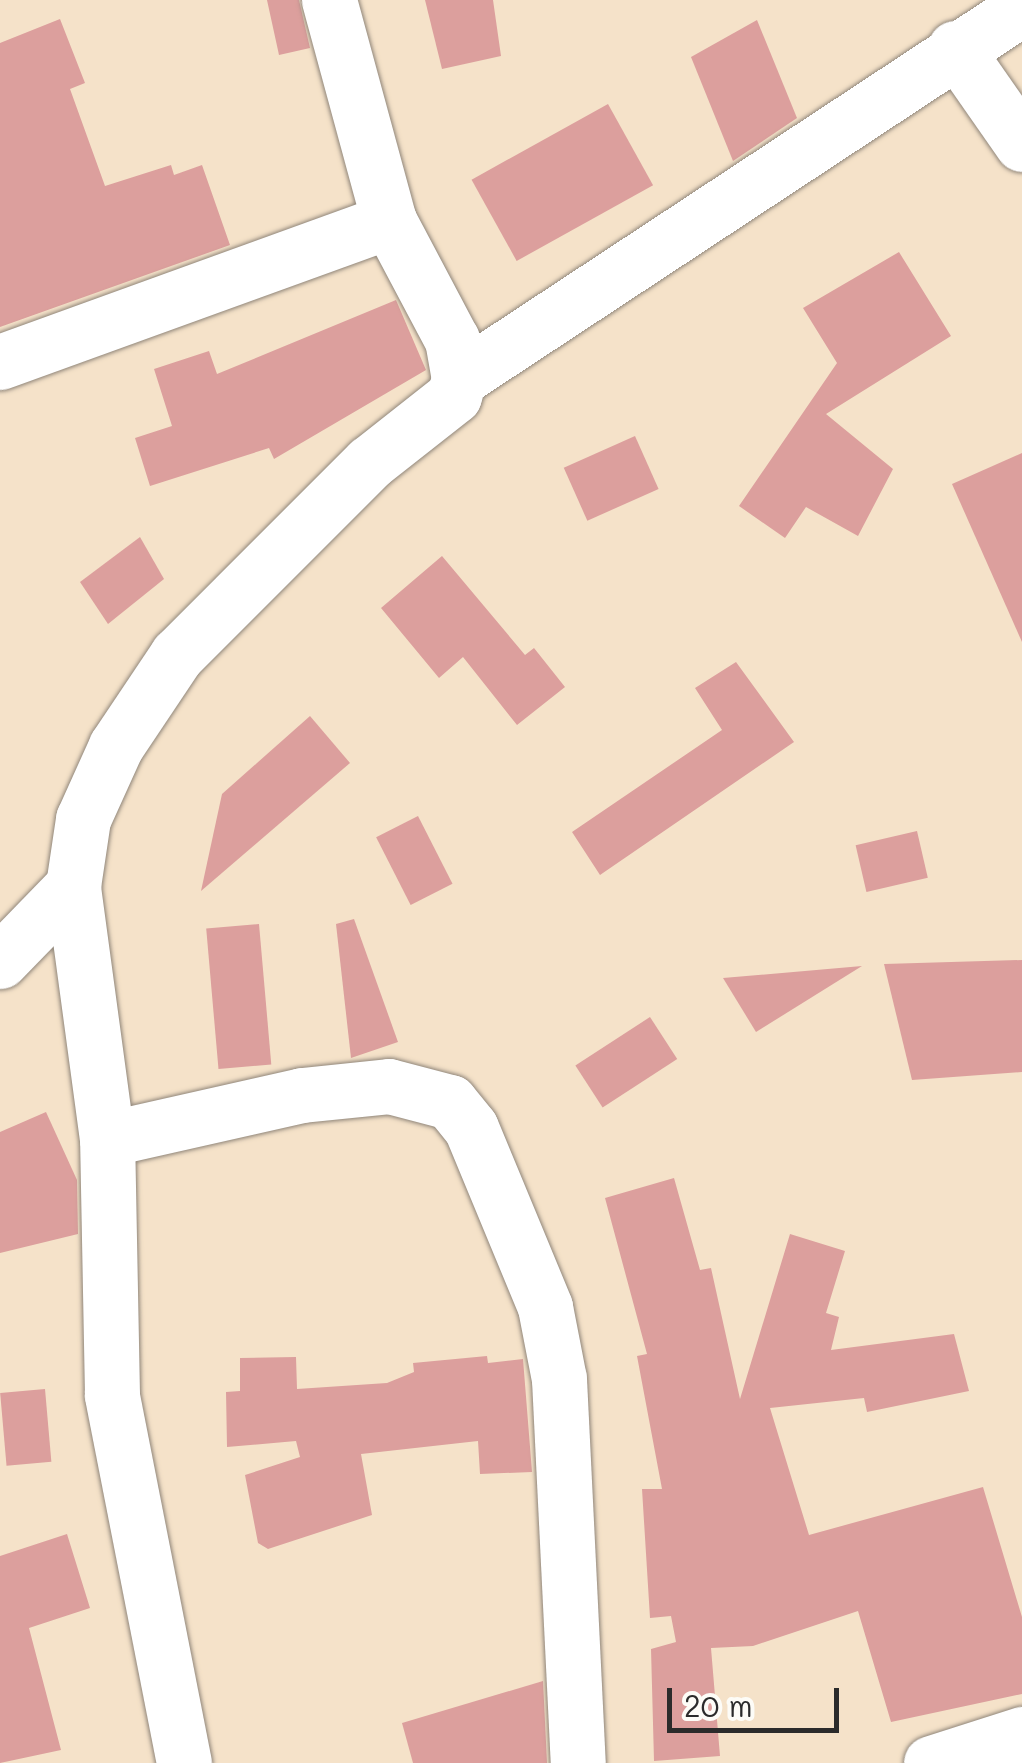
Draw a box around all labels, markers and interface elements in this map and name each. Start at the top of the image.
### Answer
scale bar [672,1668,844,1730]
text: 20 m [684,1685,753,1725]

